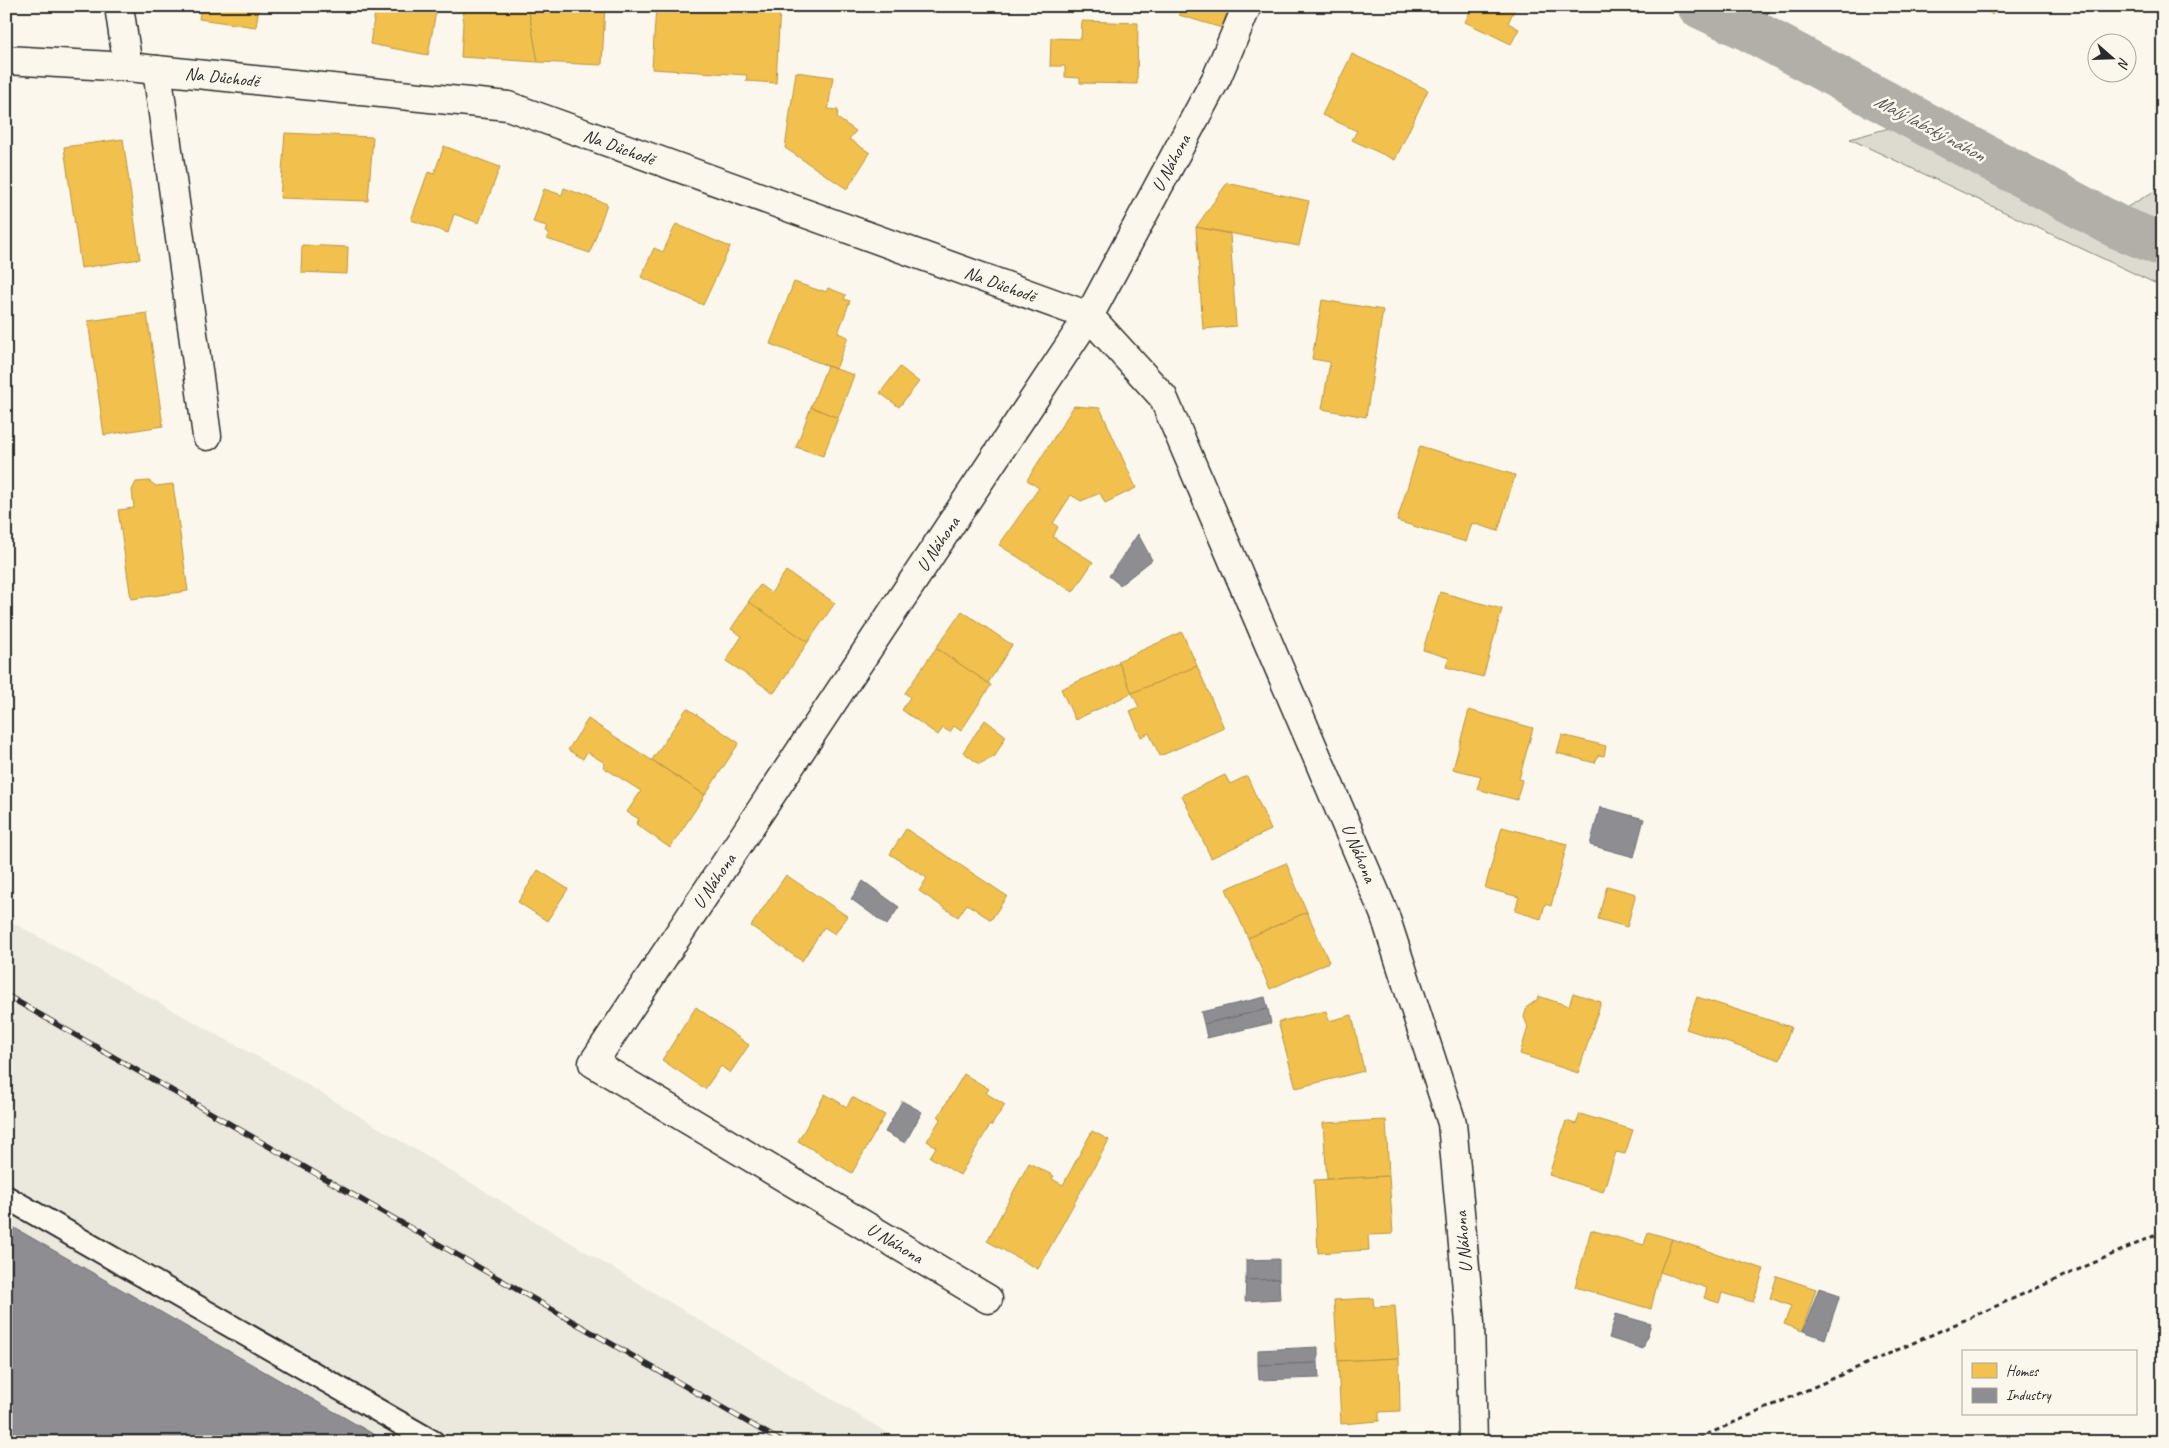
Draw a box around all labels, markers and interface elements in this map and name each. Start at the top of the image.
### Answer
north arrow [2086,32,2136,82]
text: N [2113,55,2133,71]
street label: Na Důchodě [184,62,263,92]
water label: Malý labský náhon [1870,89,1990,168]
street label: Na Důchodě [581,124,660,171]
street label: U Náhona [1147,129,1196,195]
street label: Na Důchodě [962,261,1041,308]
street label: U Náhona [912,511,965,576]
street label: U Náhona [1337,820,1382,887]
street label: U Náhona [688,848,741,913]
street label: U Náhona [1449,1209,1477,1274]
street label: U Náhona [863,1218,929,1269]
legend [1962,1350,2136,1416]
text: Homes [2006,1362,2040,1381]
text: Industry [2006,1386,2053,1405]

